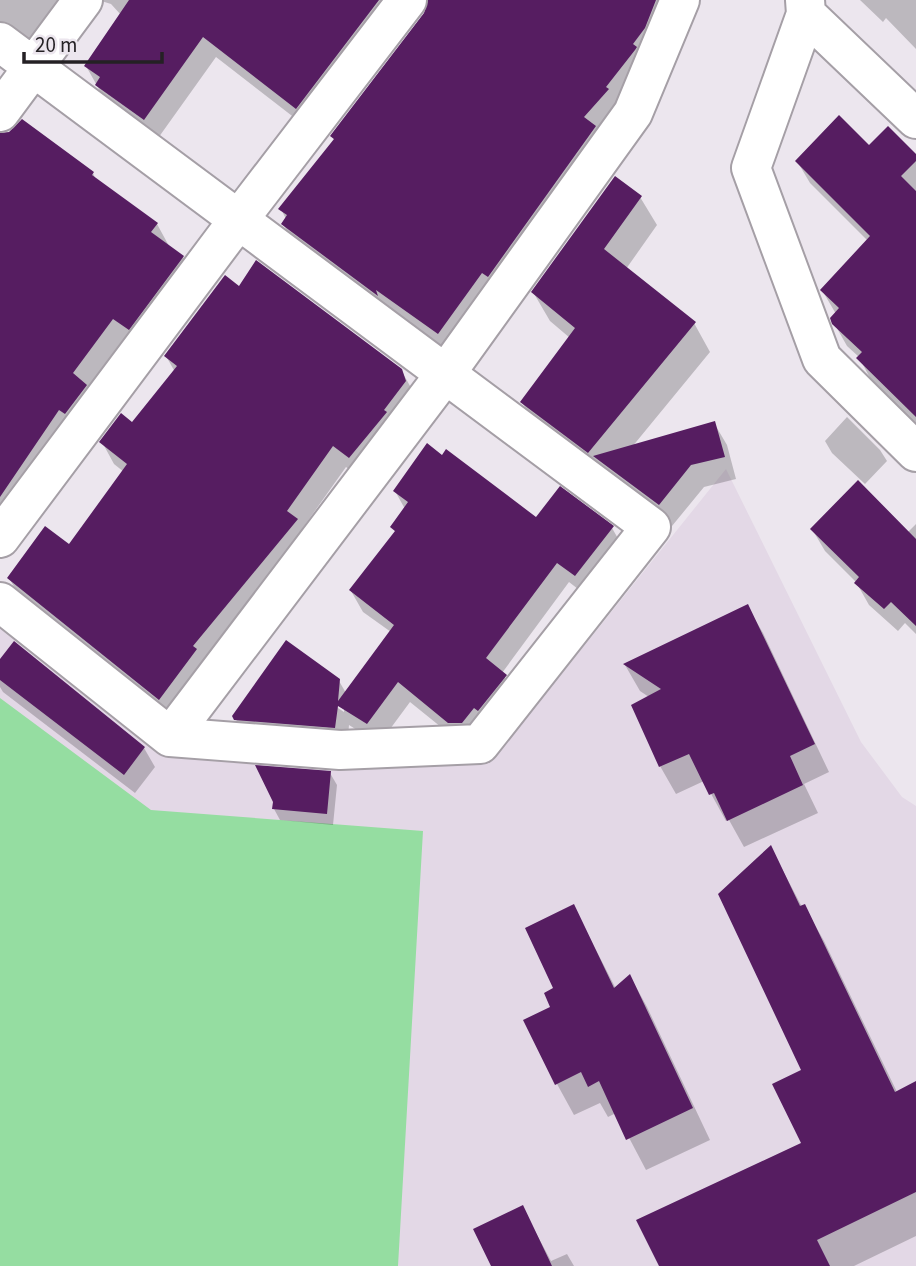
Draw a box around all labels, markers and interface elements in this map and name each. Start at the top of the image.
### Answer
scale bar [24,21,163,65]
text: 20 m [35,30,77,60]

